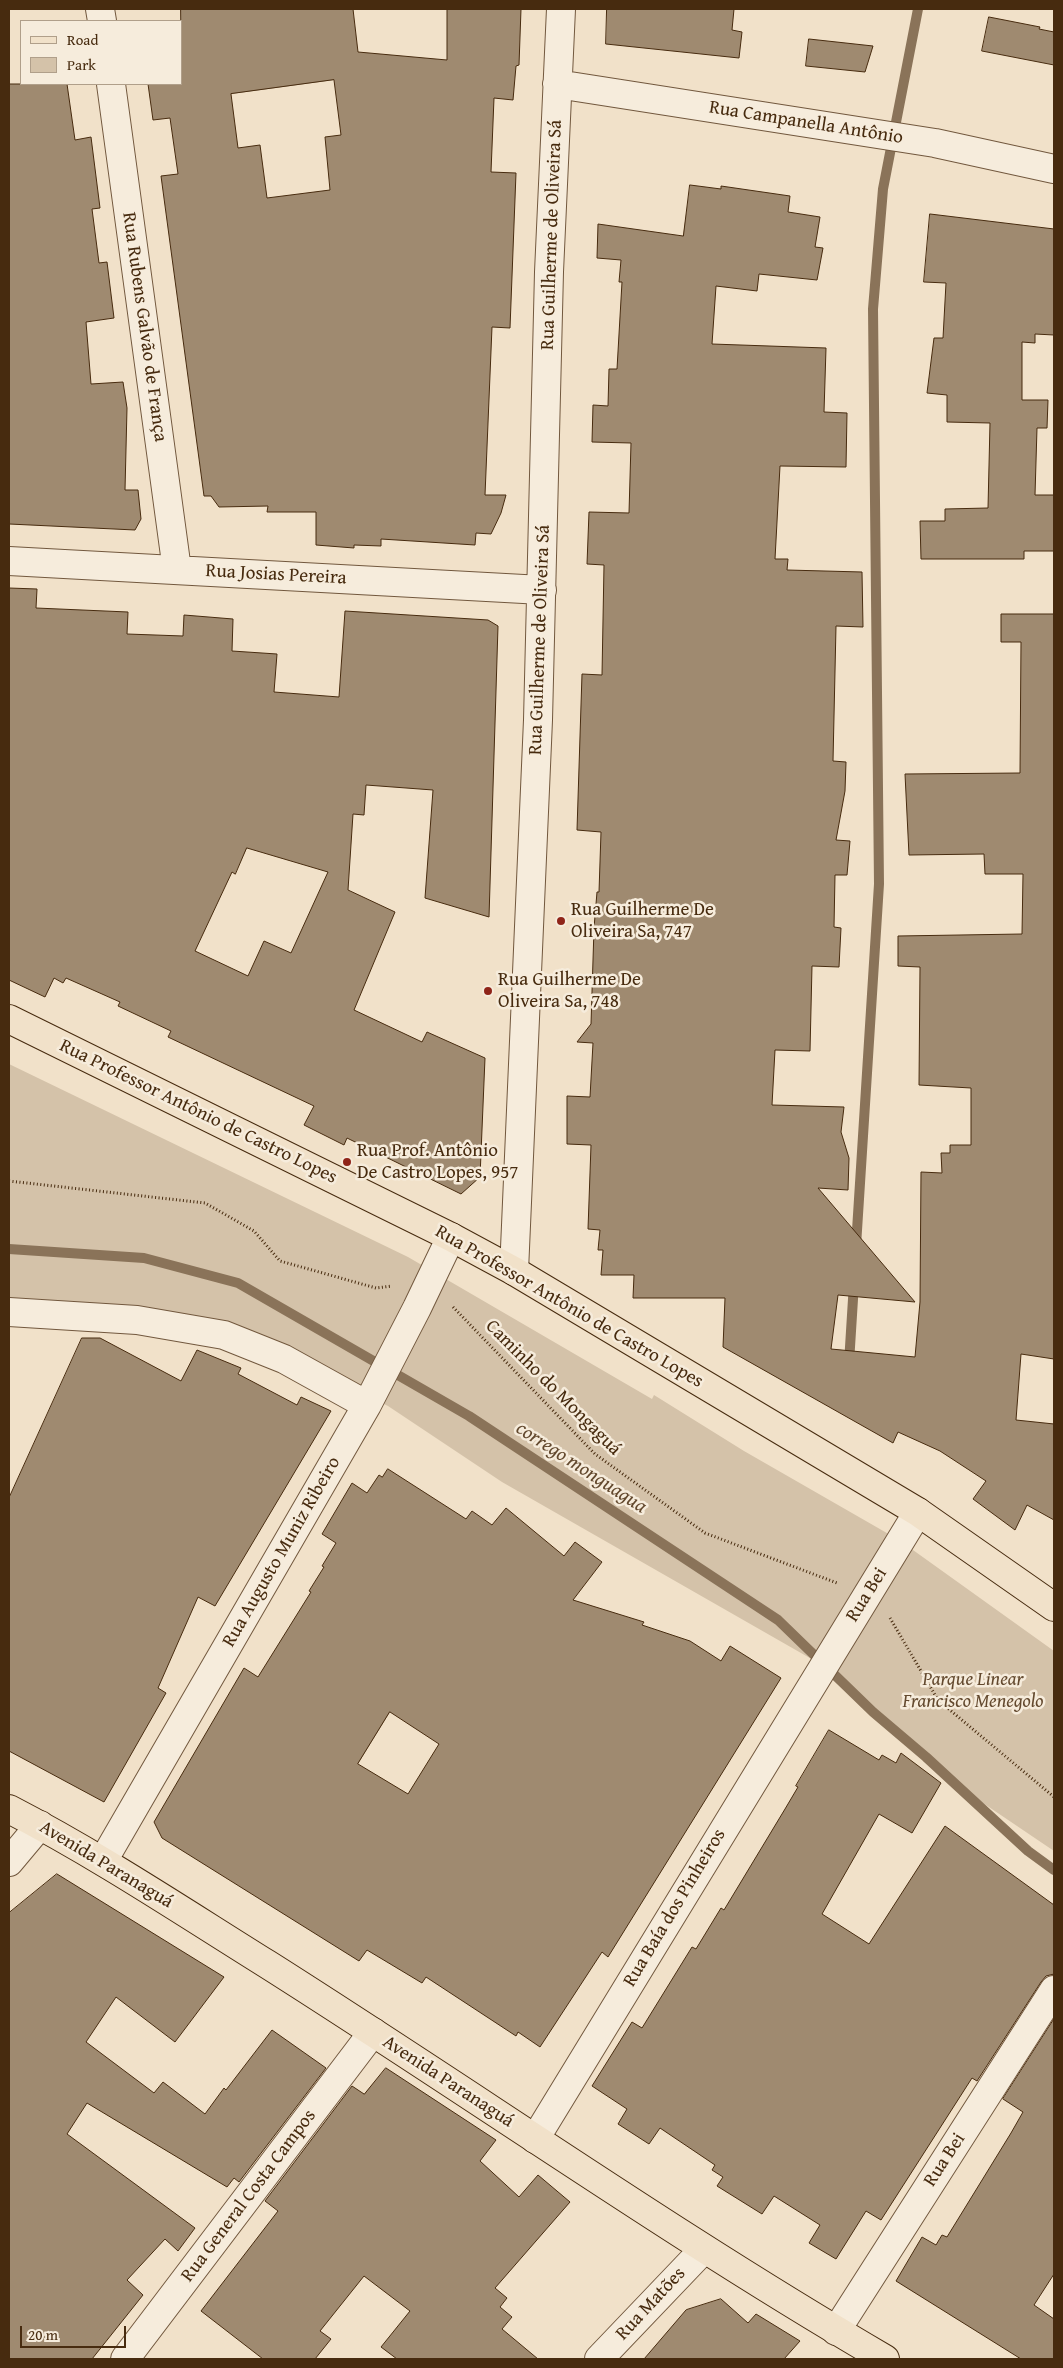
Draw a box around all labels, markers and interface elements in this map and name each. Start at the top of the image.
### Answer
legend [20,20,182,85]
text: Road [67,29,98,50]
text: Park [67,54,96,75]
street label: Rua Campanella Antônio [707,96,905,150]
street label: Rua Guilherme de Oliveira Sá [537,120,567,350]
street label: Rua Rubens Galvão de França [117,211,171,443]
street label: Rua Guilherme de Oliveira Sá [525,525,555,755]
street label: Rua Josias Pereira [205,560,347,590]
place label: Rua Guilherme De Oliveira Sa, 747 [571,899,714,943]
marker: Rua Guilherme De Oliveira Sa, 747 [555,915,567,927]
place label: Rua Guilherme De Oliveira Sa, 748 [498,969,641,1013]
marker: Rua Guilherme De Oliveira Sa, 748 [482,985,494,997]
street label: Rua Professor Antônio de Castro Lopes [55,1035,341,1189]
place label: Rua Prof. Antônio De Castro Lopes, 957 [357,1140,519,1184]
marker: Rua Prof. Antônio De Castro Lopes, 957 [341,1156,353,1168]
street label: Rua Professor Antônio de Castro Lopes [431,1221,707,1393]
street label: Caminho do Mongaguá [480,1315,626,1461]
water label: corrego monguagua [511,1417,651,1519]
street label: Rua Augusto Muniz Ribeiro [218,1453,346,1651]
street label: Rua Bei [842,1564,892,1626]
park label: Parque Linear Francisco Menegolo [902,1669,1044,1713]
street label: Avenida Paranaguá [35,1816,177,1914]
street label: Rua Baía dos Pinheiros [619,1825,731,1991]
street label: Avenida Paranaguá [378,2031,518,2133]
street label: Rua General Costa Campos [177,2105,321,2287]
street label: Rua Bei [919,2129,971,2191]
street label: Rua Matões [611,2263,691,2345]
scale bar [22,2316,129,2348]
text: 20 m [28,2324,58,2345]

